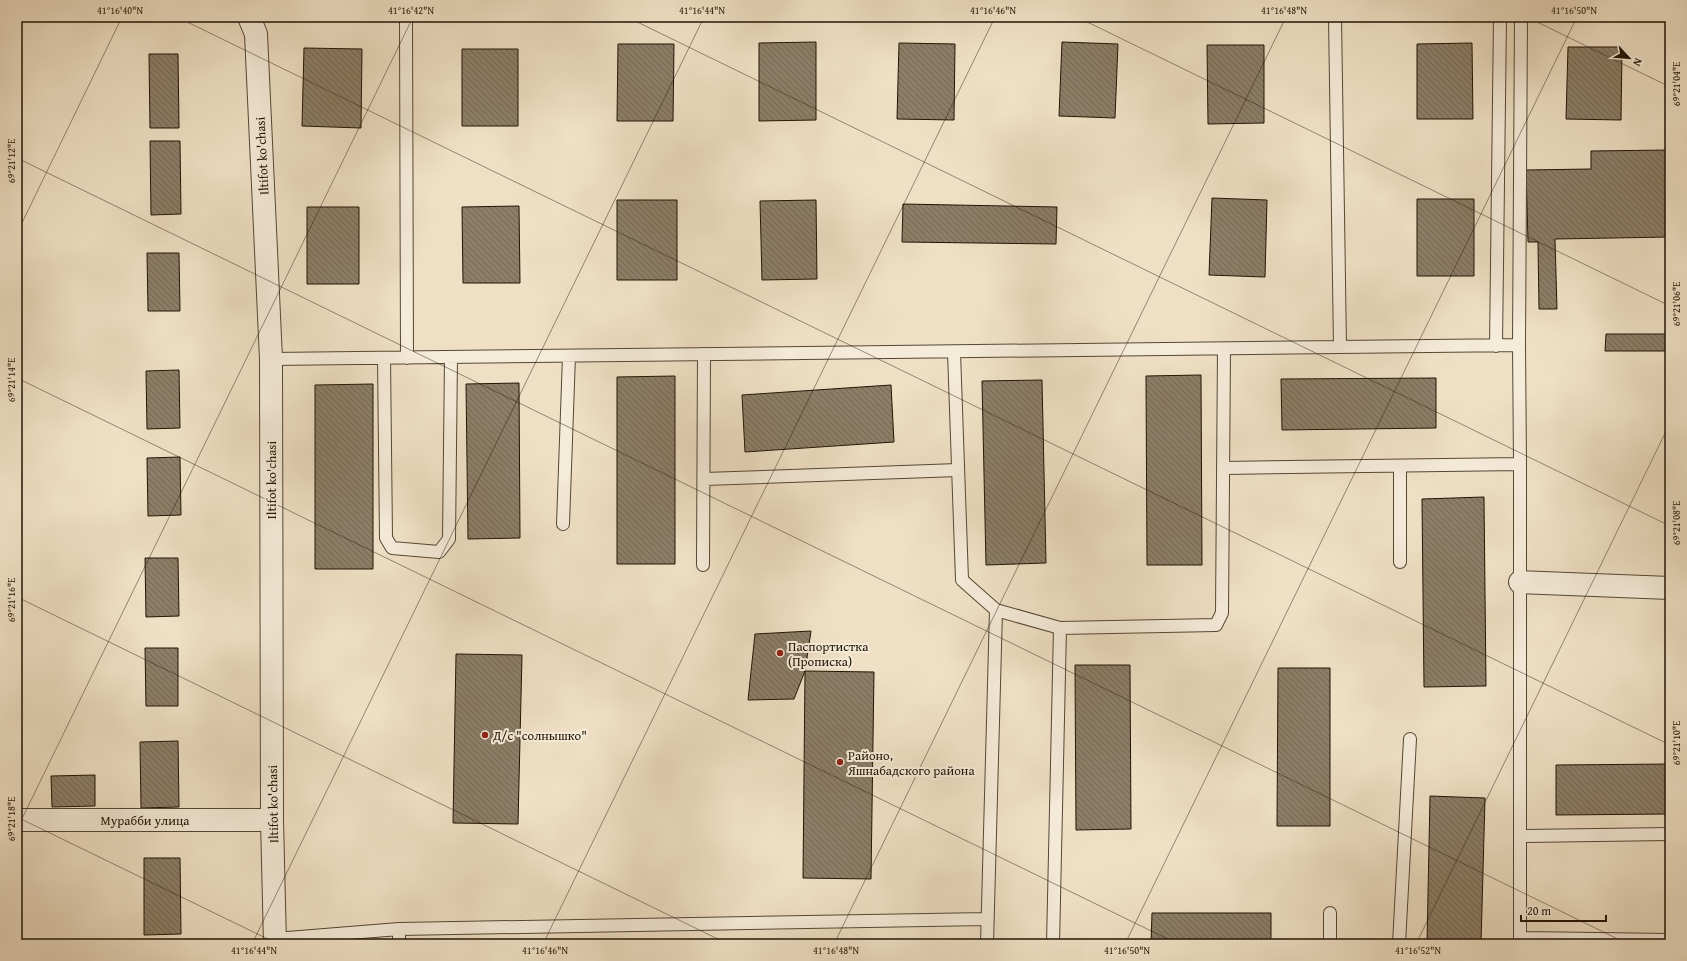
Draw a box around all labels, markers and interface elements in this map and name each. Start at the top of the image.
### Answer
text: 41°16'40"N [97,3,143,18]
text: 41°16'42"N [388,3,434,18]
text: 41°16'44"N [679,3,725,18]
text: 41°16'46"N [970,3,1016,18]
text: 41°16'48"N [1261,3,1307,18]
text: 41°16'50"N [1551,3,1597,18]
north arrow [1609,38,1649,78]
text: N [1629,56,1647,70]
text: 69°21'04"E [1669,62,1684,106]
street label: Iltifot ko'chasi [250,116,274,196]
text: 69°21'12"E [4,139,19,183]
text: 69°21'06"E [1669,282,1684,326]
text: 69°21'14"E [4,358,19,402]
street label: Iltifot ko'chasi [262,441,281,519]
text: 69°21'08"E [1669,501,1684,545]
text: 69°21'16"E [4,578,19,622]
place label: Паспортистка (Прописка) [788,637,869,671]
marker: Паспортистка (Прописка) [775,648,785,658]
text: 69°21'10"E [1669,721,1684,765]
place label: Д/с "солнышко" [492,726,587,745]
marker: Д/с "солнышко" [480,730,490,740]
place label: Районо, Яшнабадского района [847,746,975,780]
marker: Районо, Яшнабадского района [835,757,845,767]
street label: Iltifot ko'chasi [263,764,283,843]
text: 69°21'18"E [4,797,19,841]
street label: Мурабби улица [100,811,190,830]
scale bar [1521,897,1606,923]
text: 20 m [1527,902,1551,919]
text: 41°16'44"N [231,943,277,958]
text: 41°16'46"N [522,943,568,958]
text: 41°16'48"N [813,943,859,958]
text: 41°16'50"N [1104,943,1150,958]
text: 41°16'52"N [1395,943,1441,958]

